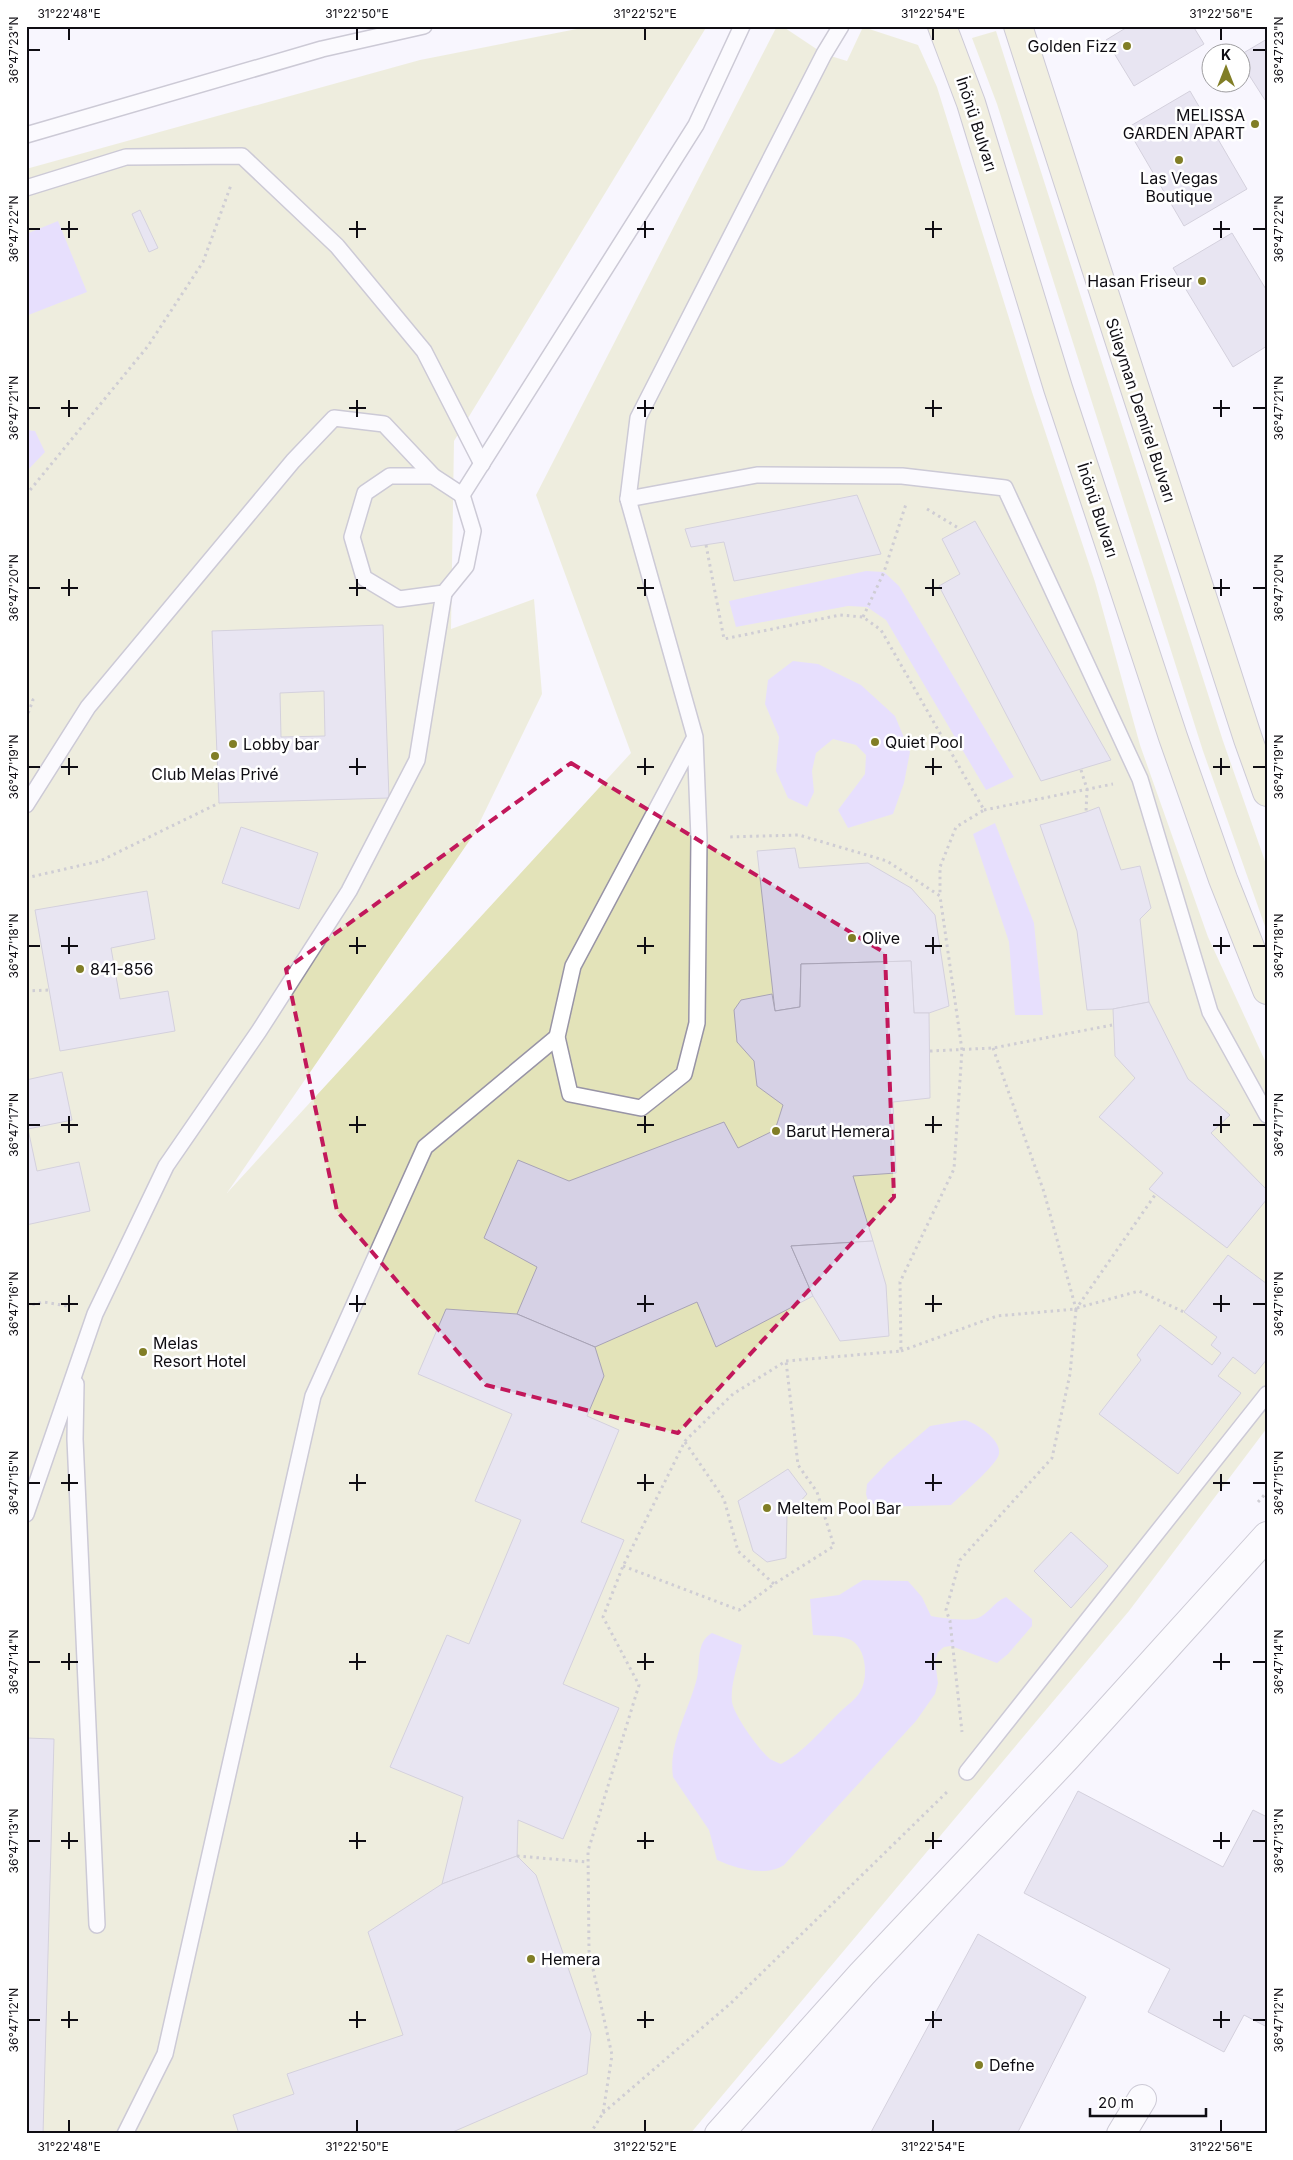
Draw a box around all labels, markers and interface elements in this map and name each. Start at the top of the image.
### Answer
text: 31°22'48"E [37,6,101,21]
text: 31°22'50"E [325,6,389,21]
text: 31°22'52"E [613,6,677,21]
text: 31°22'54"E [901,6,965,21]
text: 31°22'56"E [1189,6,1253,21]
text: 36°47'23"N [6,16,21,84]
text: 36°47'23"N [1271,16,1286,84]
place label: Golden Fizz [1028,36,1117,56]
marker: Golden Fizz [1121,40,1133,52]
north arrow [1200,42,1250,92]
text: K [1221,46,1231,63]
street label: İnönü Bulvarı [952,74,1002,174]
place label: MELISSA GARDEN APART [1123,105,1245,143]
marker: MELISSA GARDEN APART [1249,118,1261,130]
marker: Las Vegas Boutique [1173,154,1185,166]
place label: Las Vegas Boutique [1140,168,1218,206]
text: 36°47'22"N [6,195,21,263]
text: 36°47'22"N [1271,195,1286,263]
place label: Hasan Friseur [1087,271,1192,291]
marker: Hasan Friseur [1196,275,1208,287]
street label: Süleyman Demirel Bulvarı [1102,315,1180,505]
text: 36°47'21"N [6,376,21,440]
text: 36°47'21"N [1271,376,1286,440]
street label: İnönü Bulvarı [1073,460,1123,560]
text: 36°47'20"N [6,554,21,622]
text: 36°47'20"N [1271,554,1286,622]
place label: Quiet Pool [885,732,963,752]
place label: Lobby bar [243,734,319,754]
text: 36°47'19"N [6,735,21,799]
text: 36°47'19"N [1271,735,1286,799]
marker: Quiet Pool [869,736,881,748]
marker: Lobby bar [227,738,239,750]
marker: Club Melas Privé [209,750,221,762]
place label: Club Melas Privé [151,764,279,784]
text: 36°47'18"N [6,914,21,978]
text: 36°47'18"N [1271,914,1286,978]
place label: Olive [862,928,900,948]
marker: Olive [846,932,858,944]
place label: 841-856 [90,959,153,979]
marker: 841-856 [74,963,86,975]
text: 36°47'17"N [6,1093,21,1157]
text: 36°47'17"N [1271,1093,1286,1157]
place label: Barut Hemera [786,1121,890,1141]
marker: Barut Hemera [770,1125,782,1137]
text: 36°47'16"N [6,1272,21,1336]
text: 36°47'16"N [1271,1272,1286,1336]
place label: Melas Resort Hotel [153,1333,246,1371]
marker: Melas Resort Hotel [137,1346,149,1358]
text: 36°47'15"N [6,1451,21,1515]
text: 36°47'15"N [1271,1451,1286,1515]
place label: Meltem Pool Bar [777,1498,901,1518]
marker: Meltem Pool Bar [761,1502,773,1514]
text: 36°47'14"N [6,1629,21,1695]
text: 36°47'14"N [1271,1629,1286,1695]
text: 36°47'13"N [6,1809,21,1873]
text: 36°47'13"N [1271,1809,1286,1873]
place label: Hemera [541,1949,601,1969]
marker: Hemera [525,1953,537,1965]
text: 36°47'12"N [6,1988,21,2052]
text: 36°47'12"N [1271,1988,1286,2052]
place label: Defne [989,2055,1035,2075]
marker: Defne [973,2059,985,2071]
scale bar [1090,2085,1207,2117]
text: 20 m [1098,2093,1134,2112]
text: 31°22'48"E [37,2139,101,2154]
text: 31°22'50"E [325,2139,389,2154]
text: 31°22'52"E [613,2139,677,2154]
text: 31°22'54"E [901,2139,965,2154]
text: 31°22'56"E [1189,2139,1253,2154]

